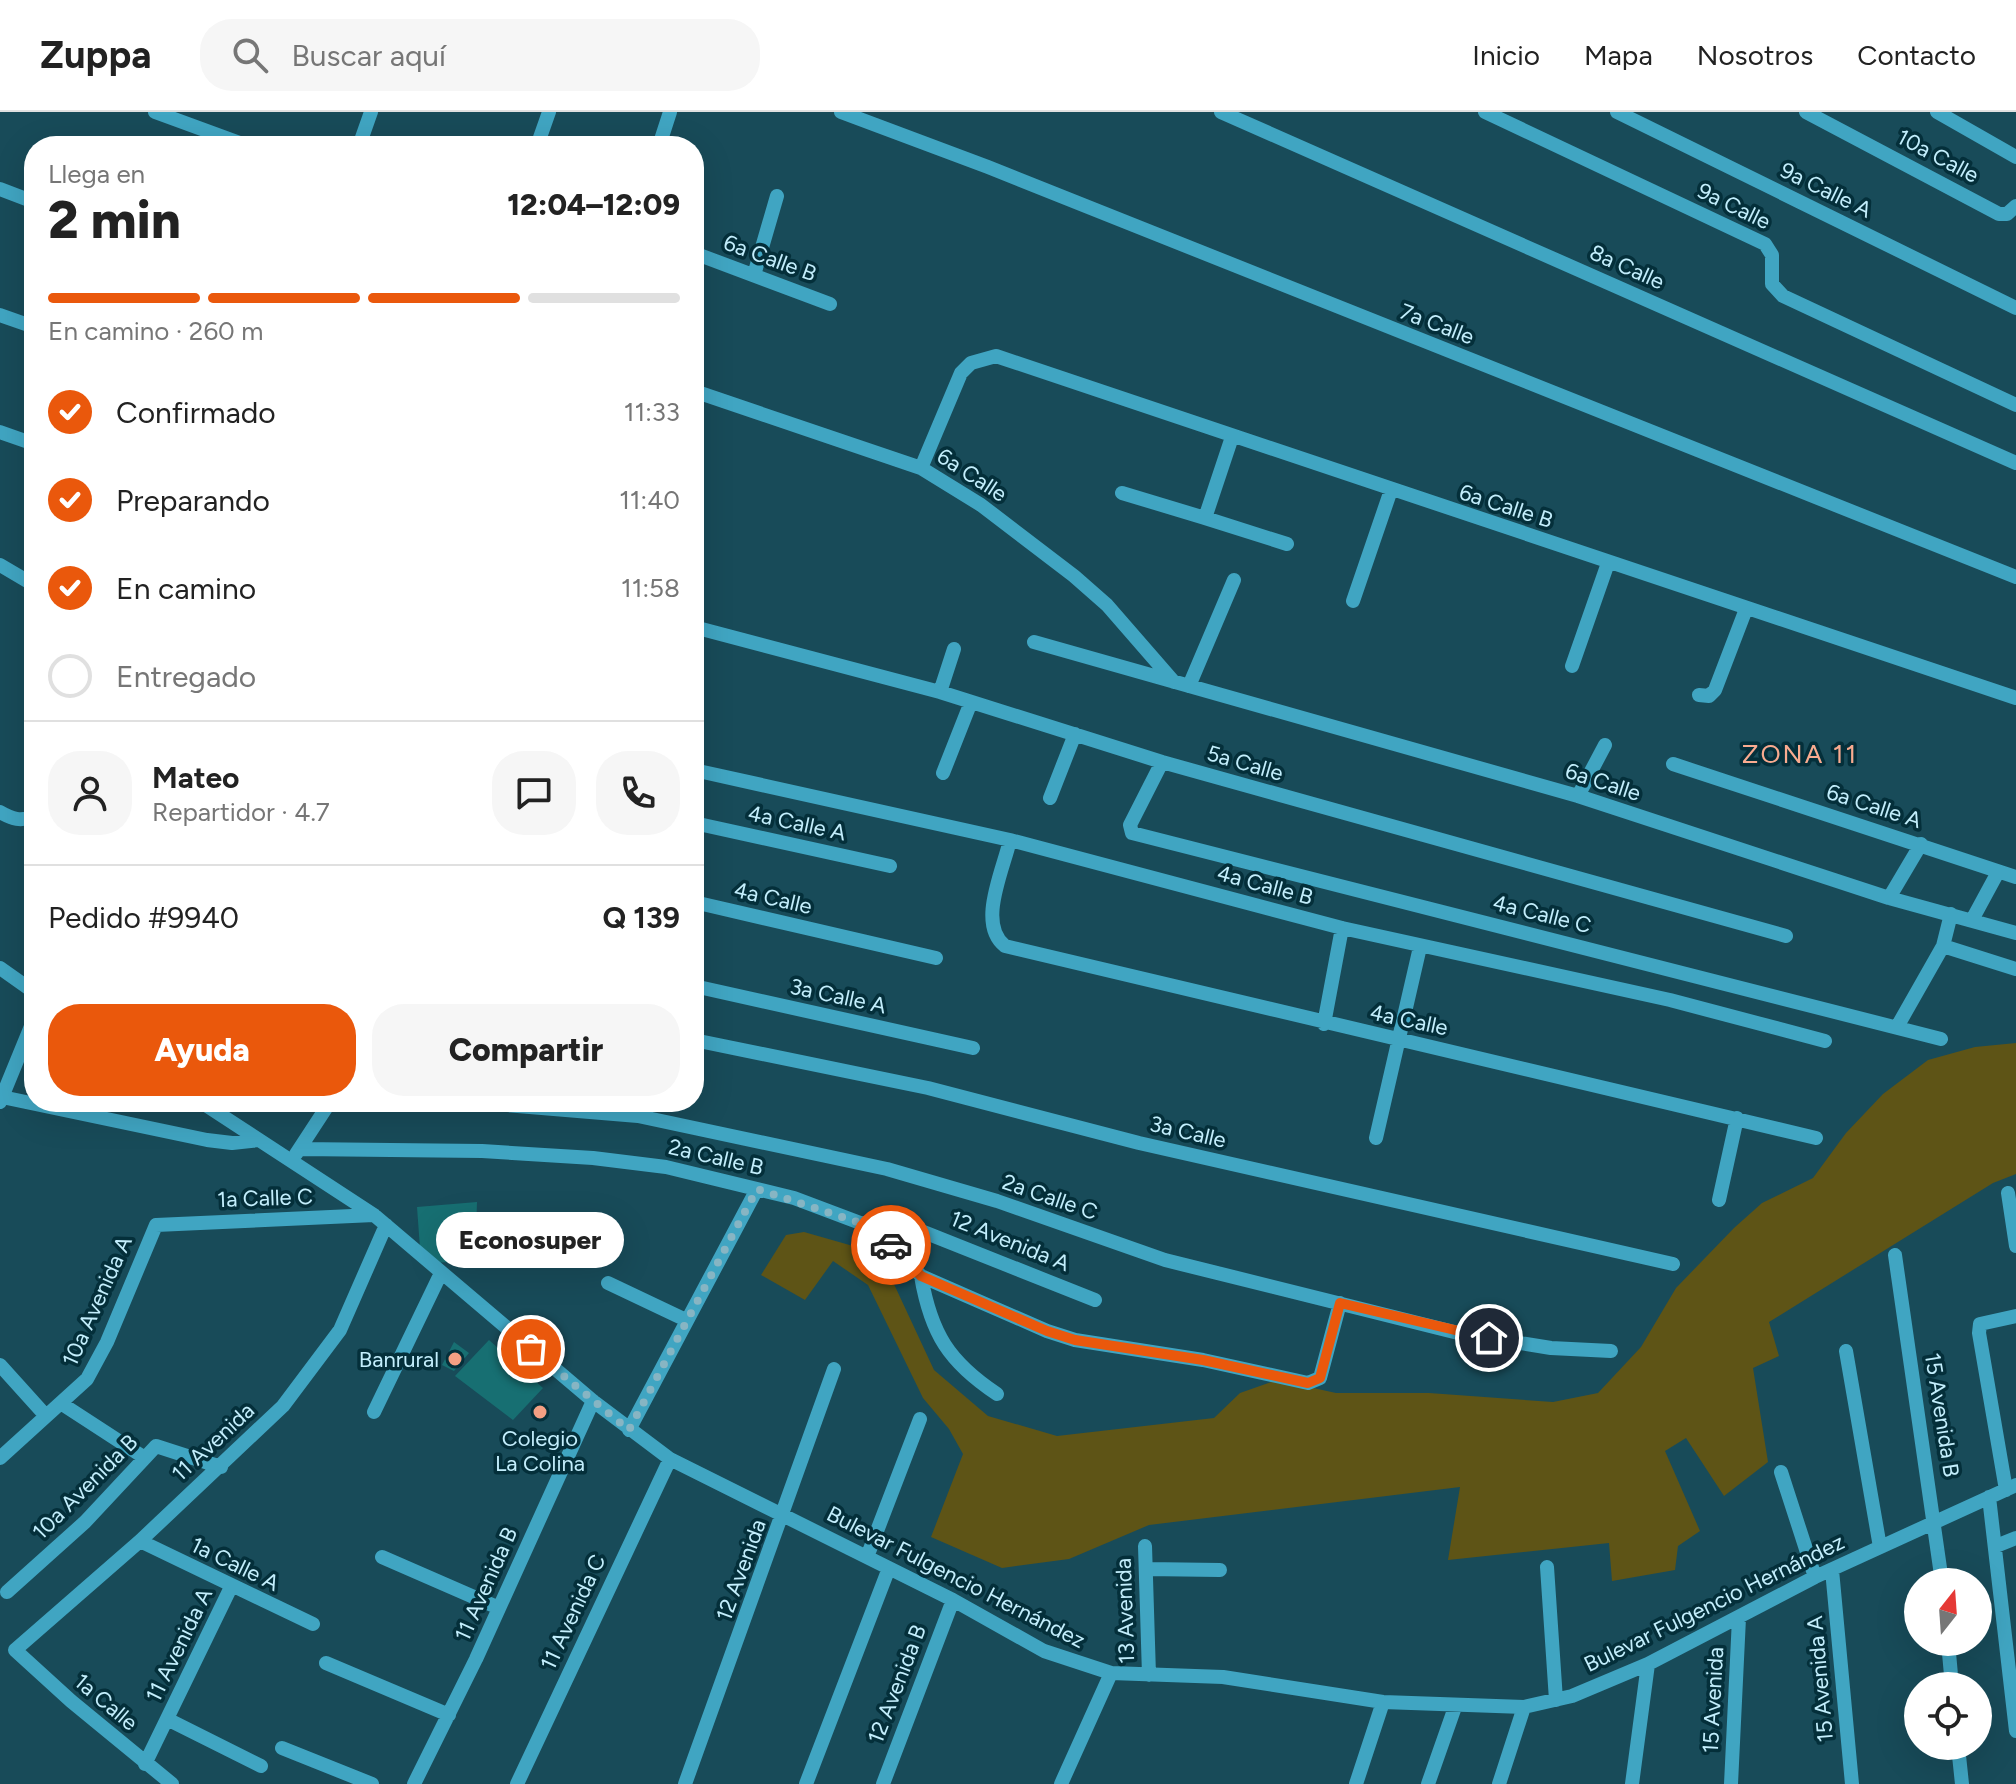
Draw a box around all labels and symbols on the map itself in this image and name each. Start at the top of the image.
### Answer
street label: 10a Calle [1893,123,1983,189]
street label: 9a Calle A [1776,156,1876,224]
street label: 9a Calle [1693,177,1775,235]
street label: 6a Calle B [720,229,820,287]
street label: 8a Calle [1585,239,1669,295]
street label: 7a Calle [1396,298,1478,350]
street label: 6a Calle [932,442,1012,508]
street label: 6a Calle B [1456,478,1556,534]
district label: ZONA 11 [1742,738,1858,770]
street label: 5a Calle [1204,739,1286,787]
street label: 6a Calle [1562,757,1644,807]
street label: 6a Calle A [1823,778,1925,834]
street label: 4a Calle A [746,799,849,847]
street label: 4a Calle B [1214,859,1316,911]
street label: 4a Calle [731,876,815,920]
street label: 4a Calle C [1490,889,1594,939]
street label: 3a Calle A [787,973,889,1019]
street label: 4a Calle [1368,999,1450,1041]
street label: 3a Calle [1147,1110,1229,1154]
street label: 2a Calle B [666,1133,766,1181]
street label: 2a Calle C [999,1168,1101,1226]
street label: 1a Calle C [217,1183,313,1213]
courier [851,1205,931,1285]
street label: 12 Avenida A [946,1205,1074,1277]
callout: Econosuper [437,1213,625,1269]
street label: 10a Avenida A [56,1232,138,1370]
pin [1455,1304,1523,1372]
pin [497,1315,565,1383]
place label: Banrural [359,1346,439,1373]
marker: Banrural [446,1350,464,1368]
street label: 15 Avenida B [1919,1351,1965,1479]
street label: 11 Avenida [166,1397,260,1487]
marker: Colegio La Colina [531,1403,549,1421]
place label: Colegio La Colina [495,1425,585,1477]
street label: 10a Avenida B [27,1429,143,1545]
street label: Bulevar Fulgencio Hernández [822,1500,1090,1654]
street label: 12 Avenida [710,1516,772,1624]
street label: 11 Avenida B [449,1523,523,1645]
street label: Bulevar Fulgencio Hernández [1579,1528,1849,1678]
street label: 1a Calle A [186,1531,284,1597]
street label: 11 Avenida C [535,1550,612,1674]
street label: 13 Avenida [1110,1558,1140,1664]
north arrow [1904,1568,1992,1656]
street label: 11 Avenida A [140,1584,218,1706]
street label: 15 Avenida A [1801,1615,1839,1743]
street label: 12 Avenida B [862,1621,932,1747]
street label: 15 Avenida [1697,1646,1729,1754]
street label: 1a Calle [69,1668,143,1736]

